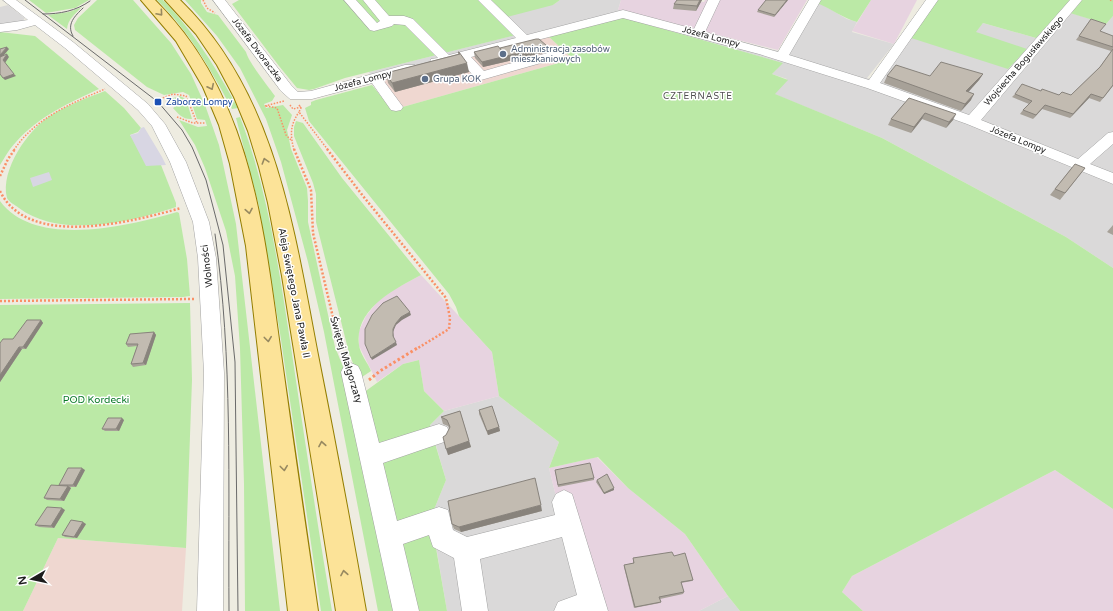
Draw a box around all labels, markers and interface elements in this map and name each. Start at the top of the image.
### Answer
one-way arrow [156,8,163,16]
street label: Wojciecha Bogusławskiego [982,13,1066,108]
street label: Józefa Dworaczka [229,16,285,84]
street label: Józefa Lompy [681,24,741,50]
place label: Administracja zasobów mieszkaniowych [511,44,610,65]
marker: Administracja zasobów mieszkaniowych [498,49,508,59]
street label: Józefa Lompy [333,68,393,94]
marker: Grupa KOK [420,74,430,84]
place label: Grupa KOK [433,74,481,85]
one-way arrow [206,83,214,90]
district label: CZTERNASTE [663,91,733,102]
marker: Zaborze Lompy [153,97,163,107]
place label: Zaborze Lompy [166,97,233,108]
street label: Józefa Lompy [988,124,1048,156]
one-way arrow [261,158,270,165]
one-way arrow [244,208,253,214]
street label: Aleja świętego Jana Pawła II [275,227,313,359]
street label: Wolności [198,244,216,288]
street label: Świętej Małgorzaty [327,315,365,405]
one-way arrow [263,336,272,342]
park label: POD Kordecki [63,394,129,406]
one-way arrow [319,441,327,448]
one-way arrow [279,465,288,471]
north arrow [12,559,52,599]
one-way arrow [341,569,349,576]
text: N [16,575,30,586]

